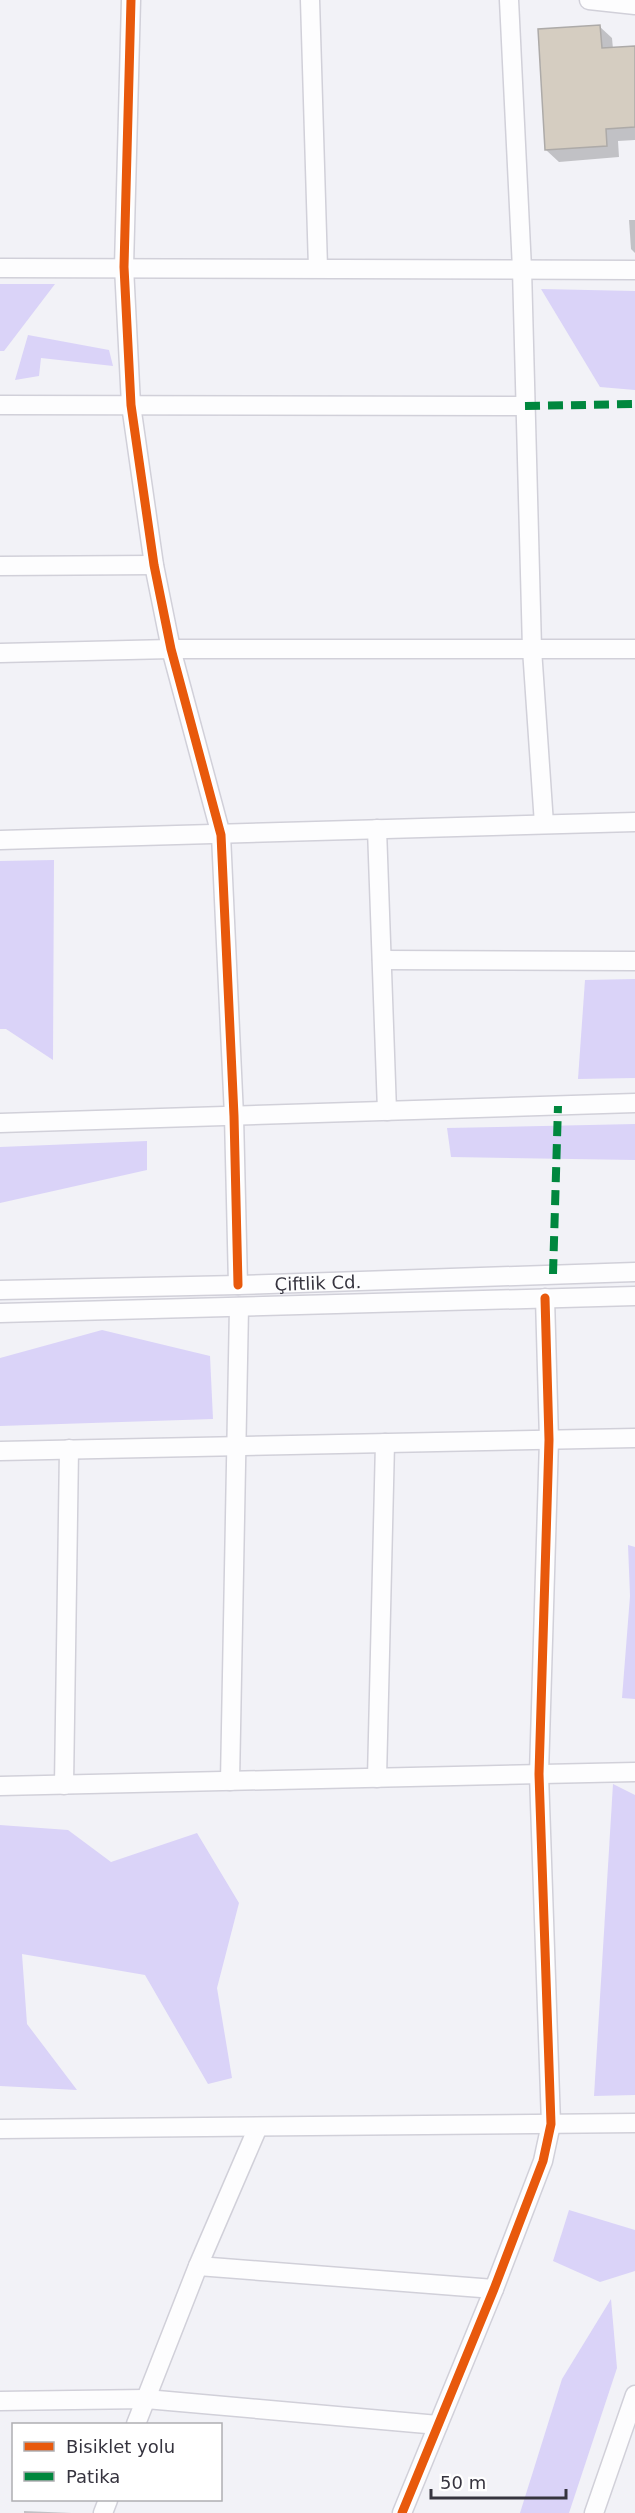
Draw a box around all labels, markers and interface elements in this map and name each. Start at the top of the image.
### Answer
street label: Çiftlik Cd. [274,1270,362,1294]
legend [12,2423,222,2501]
text: Bisiklet yolu [66,2436,175,2457]
scale bar [431,2462,566,2500]
text: Patika [66,2466,120,2487]
text: 50 m [440,2472,486,2493]

